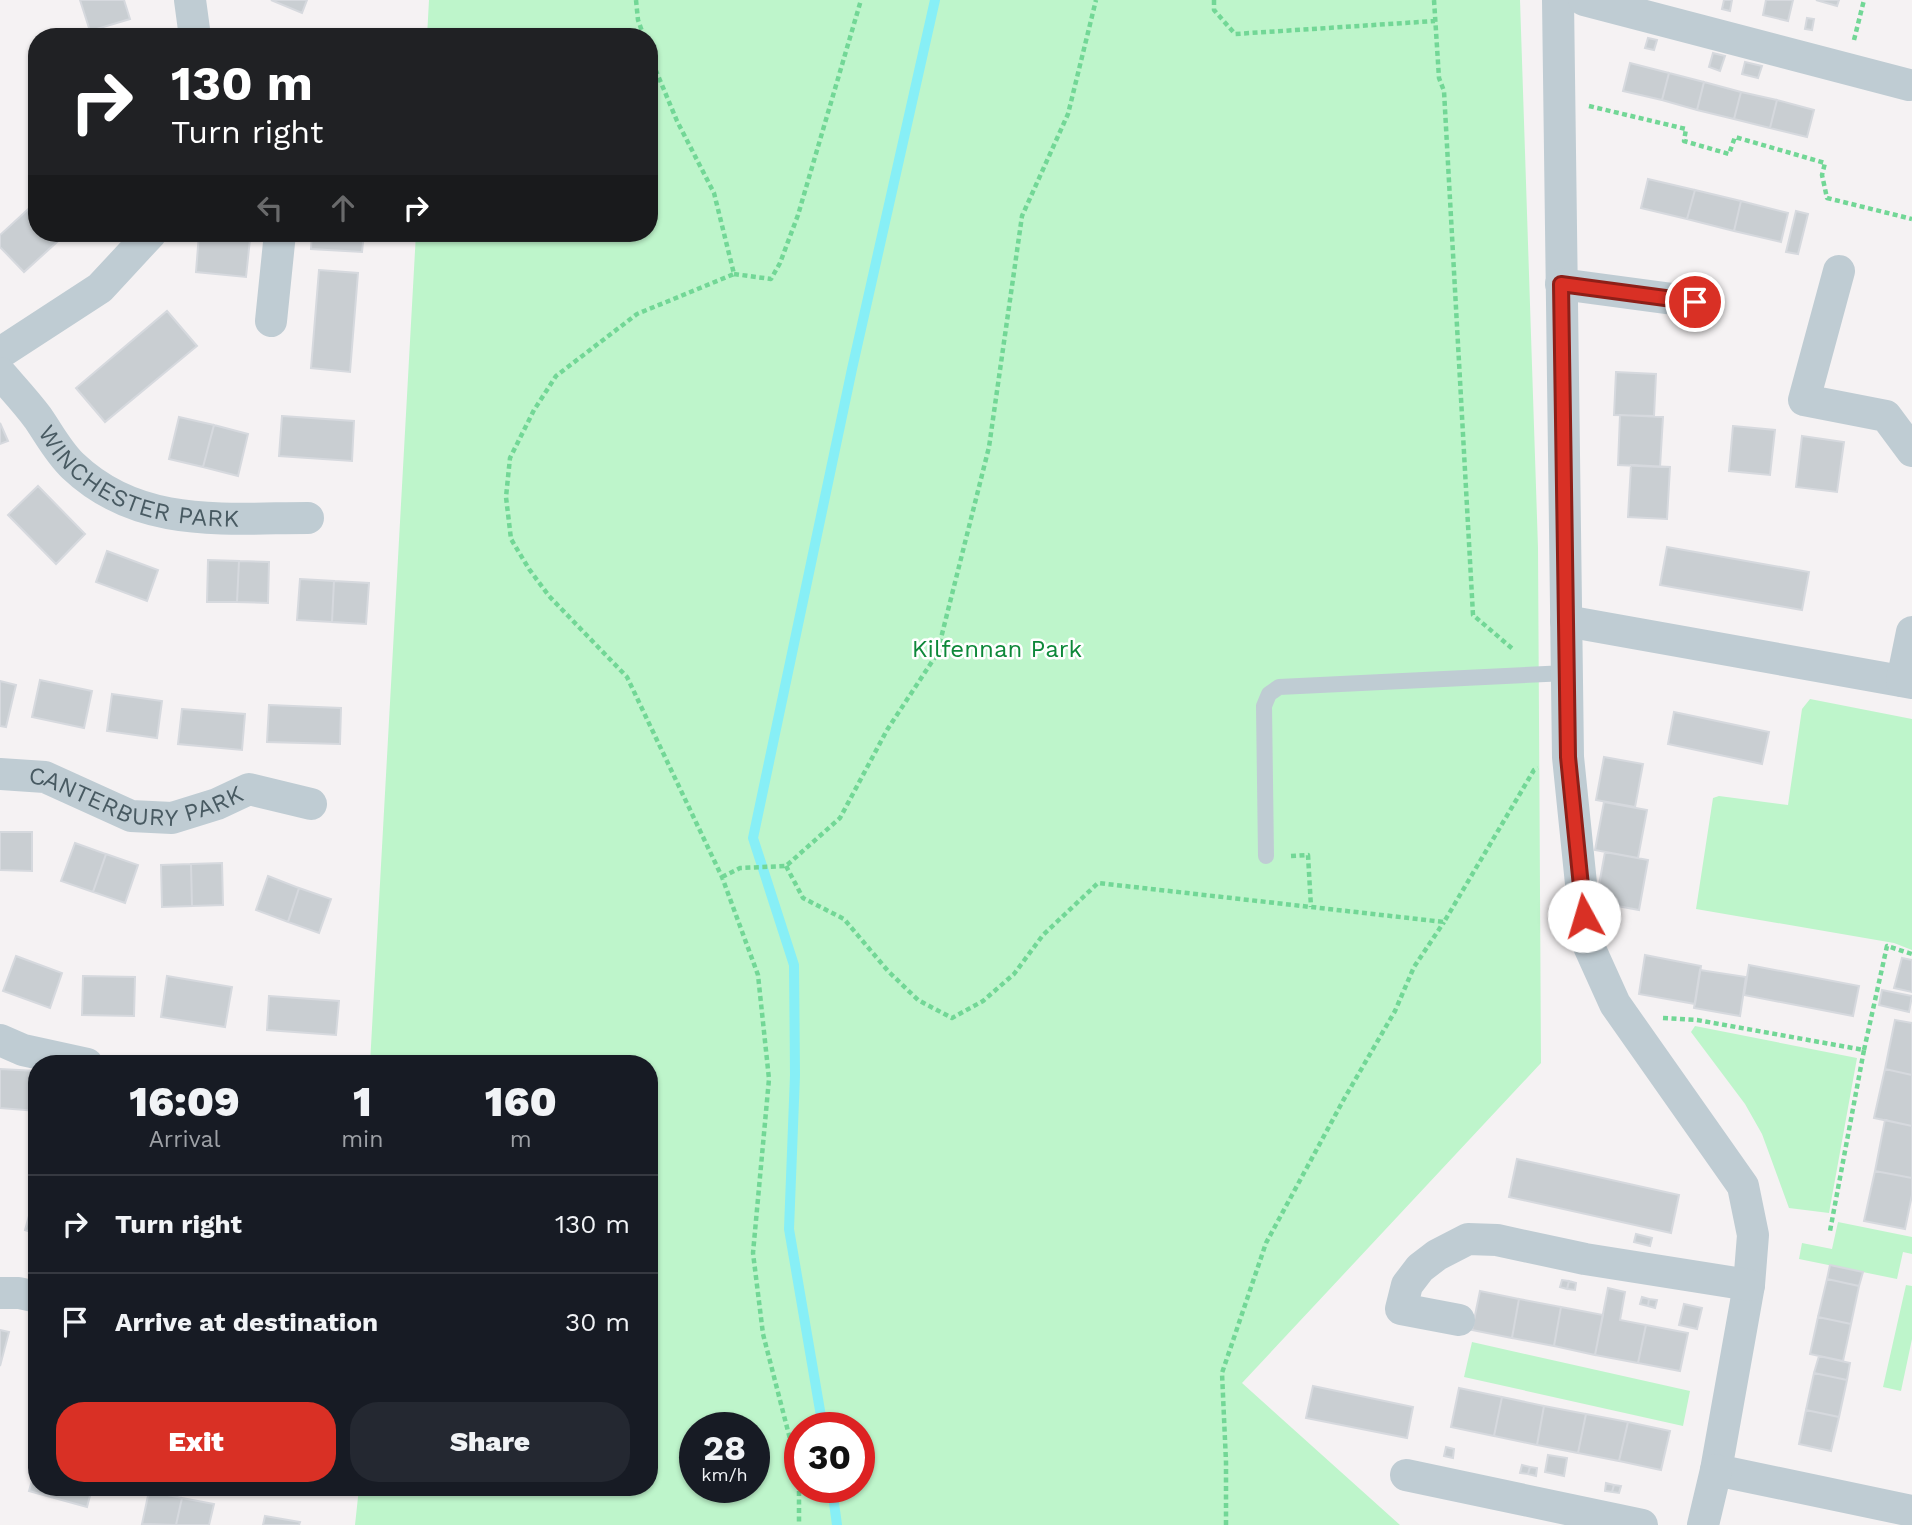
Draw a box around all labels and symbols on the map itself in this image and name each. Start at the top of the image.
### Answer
pin [1665,272,1725,332]
street label: WINCHESTER PARK [33,420,240,533]
park label: Kilfennan Park [912,635,1083,663]
street label: CANTERBURY PARK [28,762,248,832]
position arrow [1547,879,1621,953]
speed limit sign: 30 [784,1412,875,1503]

